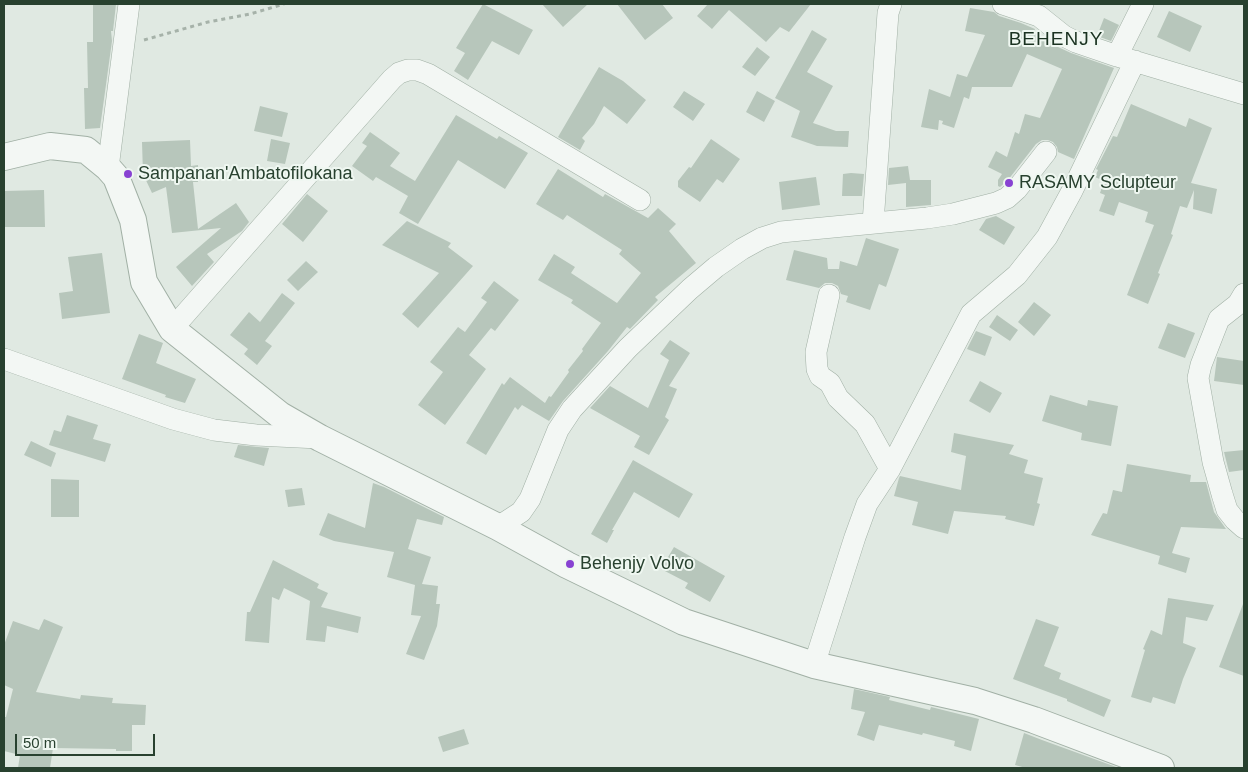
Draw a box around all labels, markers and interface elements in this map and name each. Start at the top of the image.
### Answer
district label: BEHENJY [1008,29,1104,51]
place label: Sampanan'Ambatofilokana [138,163,353,185]
marker: Sampanan'Ambatofilokana [122,168,134,180]
place label: RASAMY Sclupteur [1019,172,1176,194]
marker: RASAMY Sclupteur [1003,177,1015,189]
place label: Behenjy Volvo [580,553,694,575]
marker: Behenjy Volvo [564,558,576,570]
scale bar [18,724,158,756]
text: 50 m [23,734,56,751]

